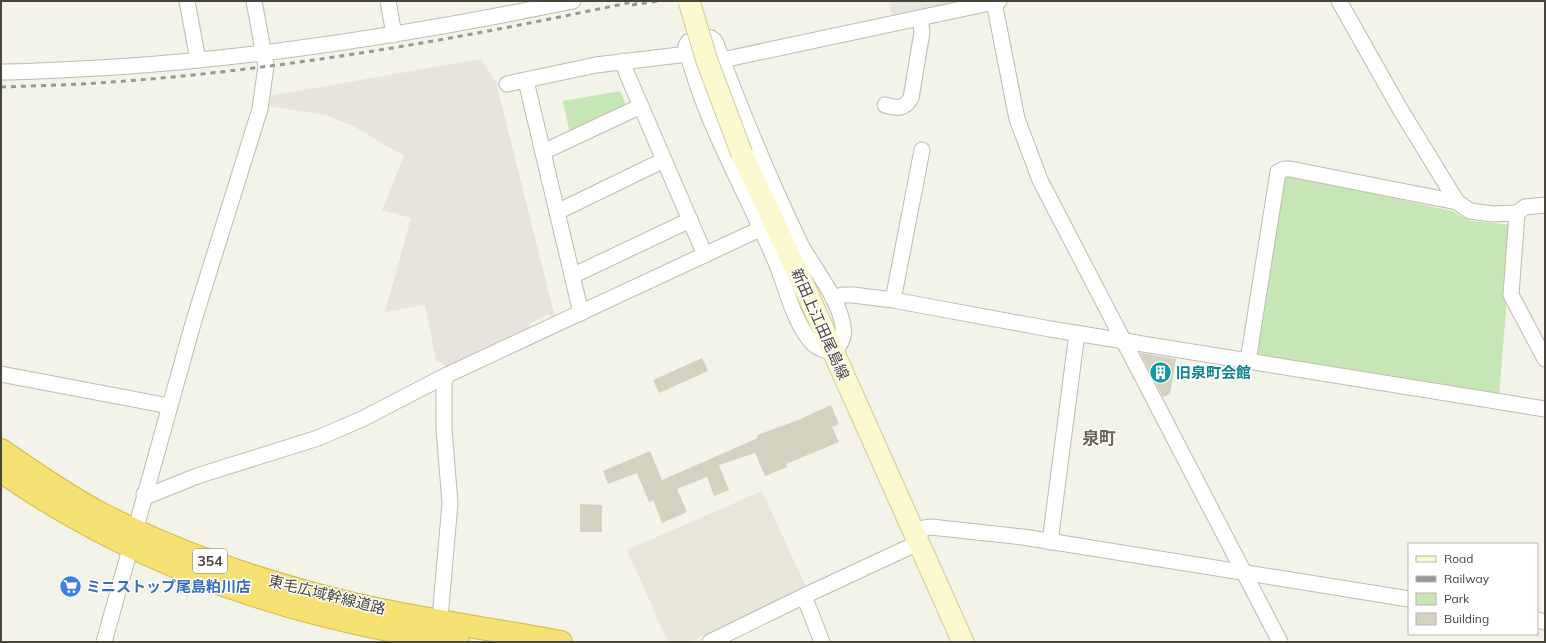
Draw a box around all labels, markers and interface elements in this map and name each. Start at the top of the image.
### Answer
street label: 新田上江田尾島線 [787,265,854,382]
building icon: 旧泉町会館 [1147,360,1173,386]
place label: 旧泉町会館 [1176,363,1251,382]
district label: 泉町 [1082,427,1116,448]
legend [1408,543,1538,635]
road number: 354 [193,549,227,573]
text: Road [1444,551,1473,566]
street label: 東毛広域幹線道路 [267,571,388,618]
text: Railway [1444,571,1490,586]
supermarket icon: ミニストップ尾島粕川店 [57,574,83,600]
place label: ミニストップ尾島粕川店 [86,577,251,596]
text: Park [1444,591,1470,606]
text: Building [1444,611,1489,626]

